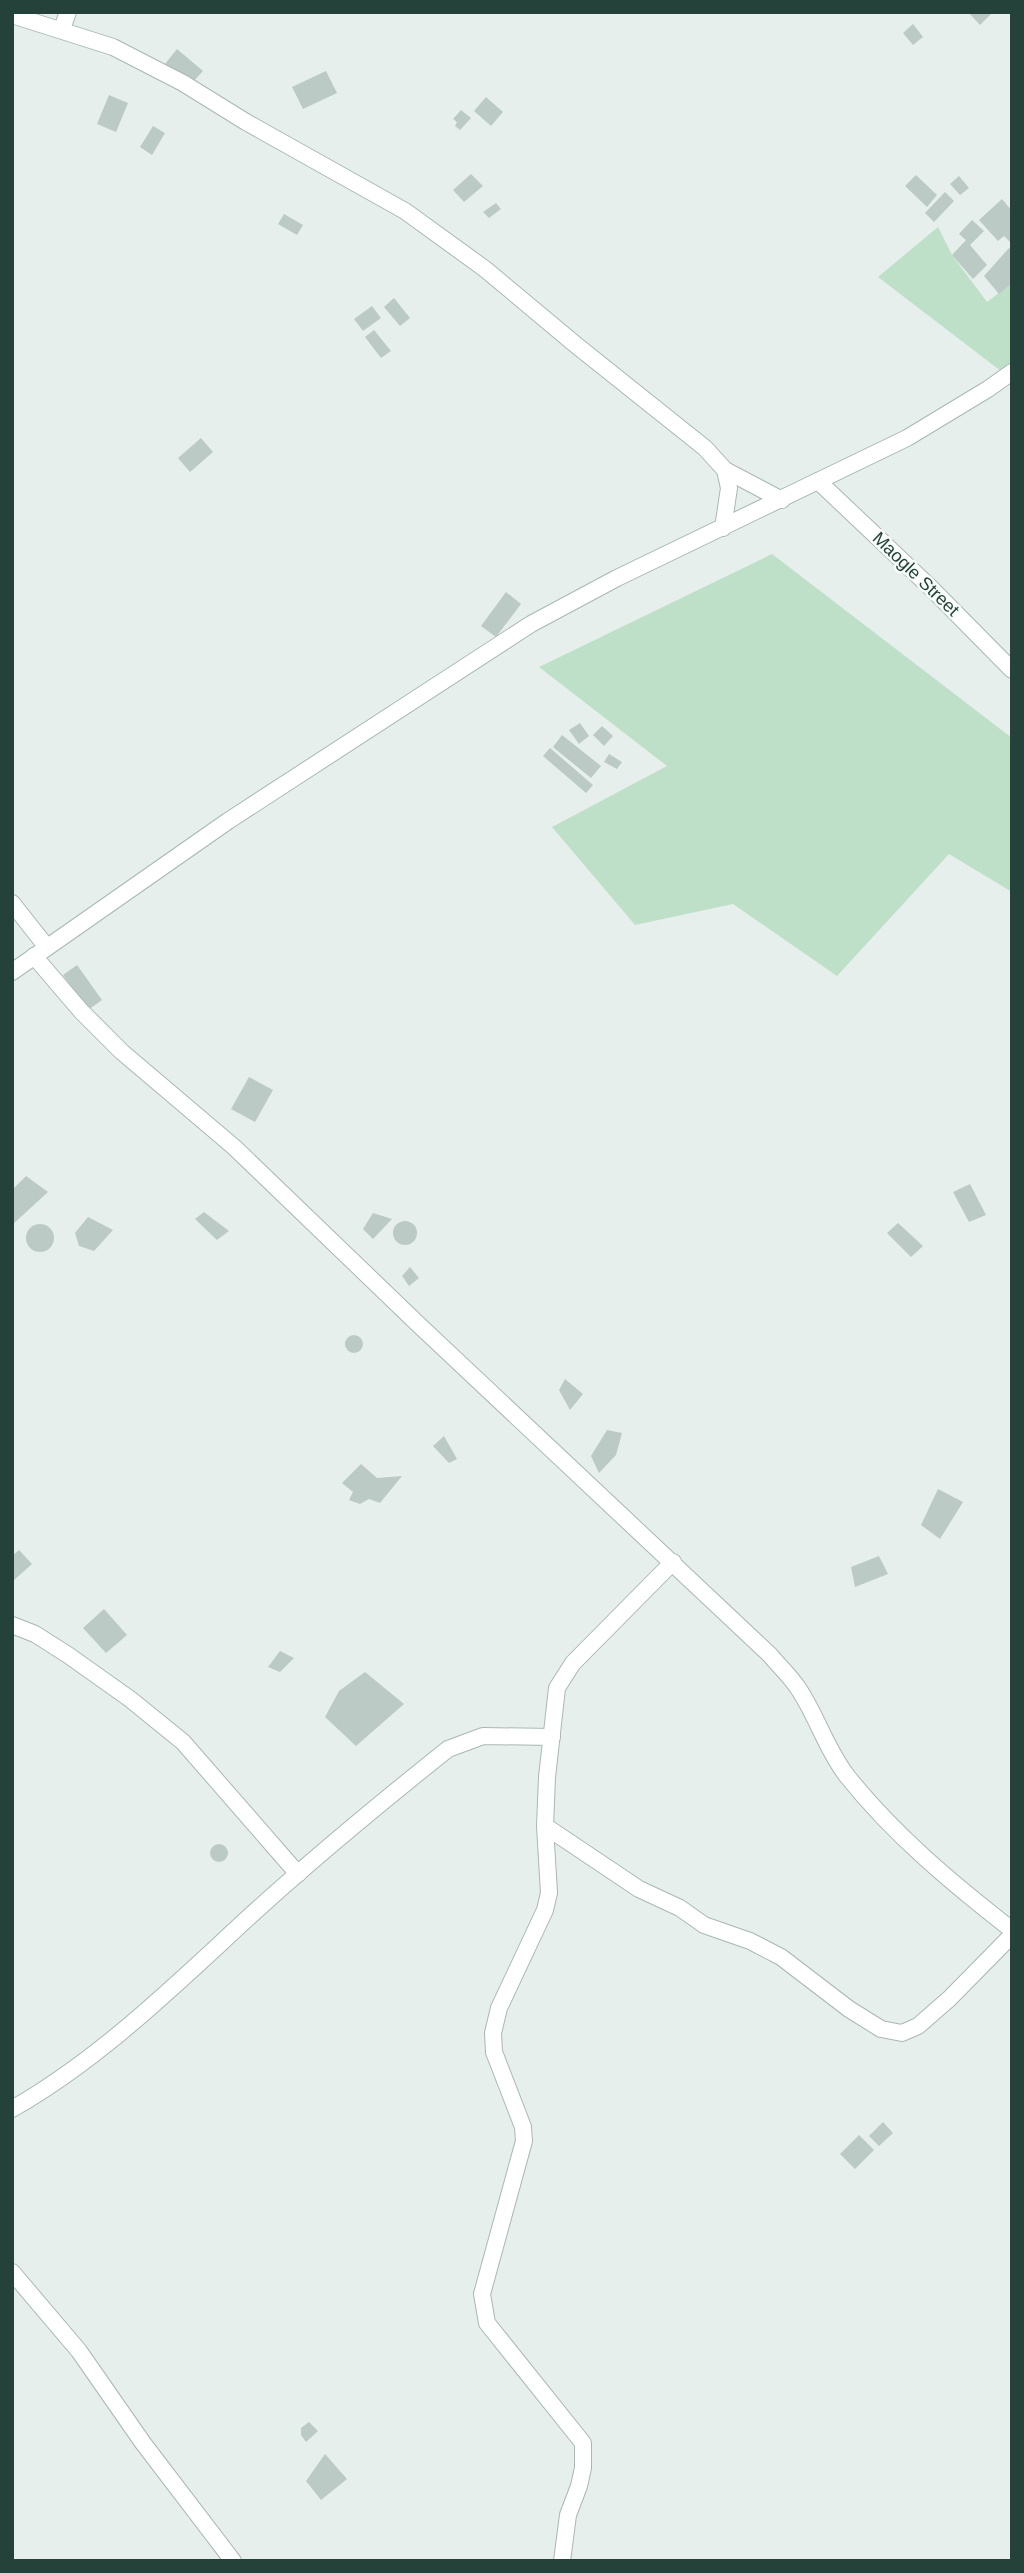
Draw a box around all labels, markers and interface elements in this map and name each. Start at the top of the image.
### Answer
street label: Maogle Street [869,528,963,620]

